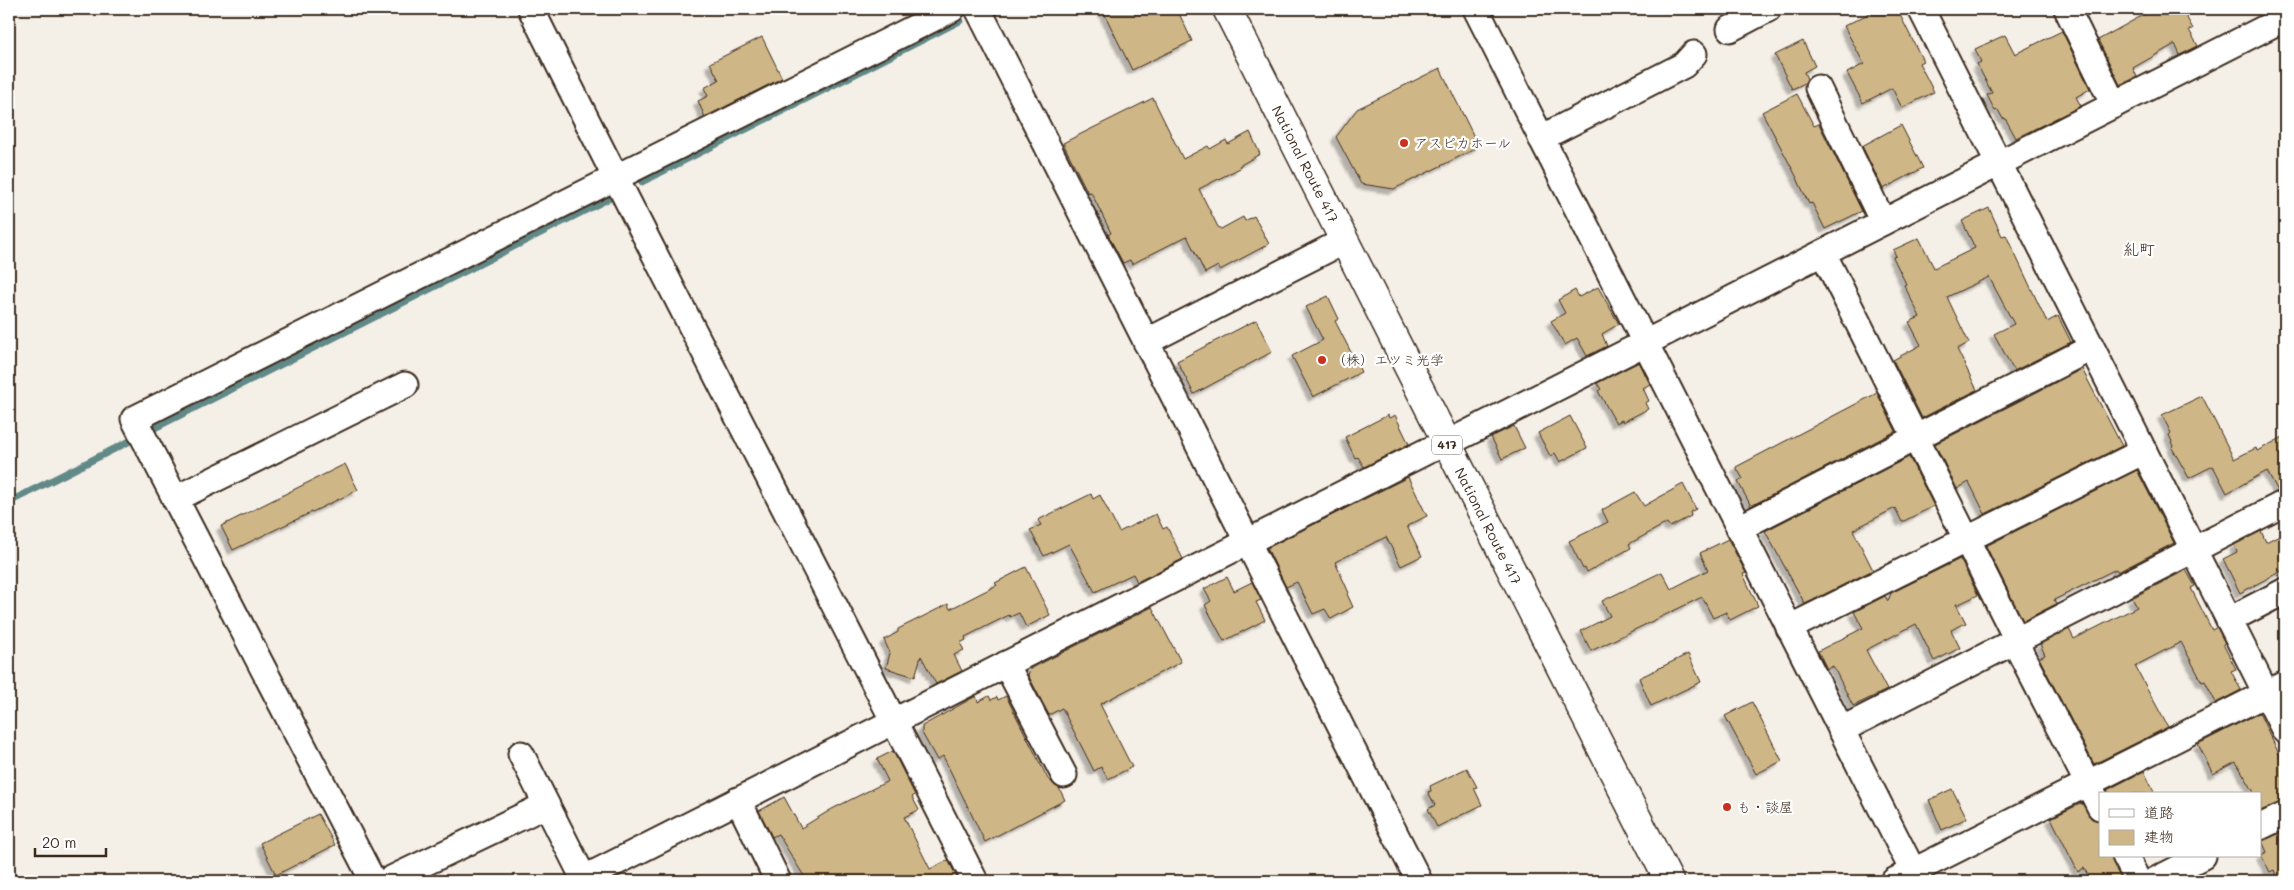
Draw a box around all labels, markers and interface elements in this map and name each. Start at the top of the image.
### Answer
street label: National Route 417 [1268,102,1343,226]
place label: アスピカホール [1414,133,1511,152]
marker: アスピカホール [1398,137,1410,149]
district label: 糺町 [2123,238,2155,259]
place label: （株）エツミ光学 [1332,350,1444,369]
marker: （株）エツミ光学 [1316,354,1328,366]
road number: 417 [1432,436,1462,454]
street label: National Route 417 [1451,464,1526,588]
legend [2099,792,2262,858]
place label: も・談屋 [1737,797,1793,816]
marker: も・談屋 [1721,801,1733,813]
text: 道路 [2144,802,2174,822]
scale bar [35,825,106,857]
text: 建物 [2144,826,2174,846]
text: 20 m [42,832,76,852]

